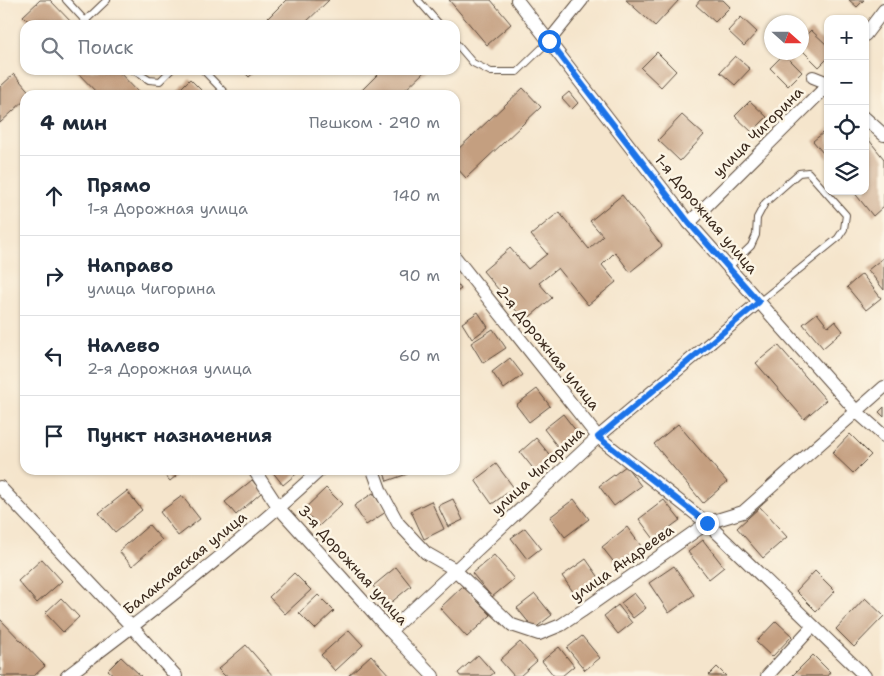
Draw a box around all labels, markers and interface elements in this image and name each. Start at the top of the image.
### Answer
north arrow [764,15,809,60]
map controls [824,15,869,195]
button: + [824,15,869,60]
search box [20,20,460,75]
route start [538,30,561,53]
icon: search [38,34,66,62]
text: Поиск [78,35,133,60]
button: − [824,60,869,105]
street label: улица Чигорина [708,82,808,182]
button: locate [824,105,869,150]
text: 4 мин [40,109,107,137]
text: Пешком · 290 m [309,112,440,133]
street label: 1-я Дорожная улица [650,150,763,279]
button: layers [824,150,869,195]
text: Прямо [87,173,151,198]
icon: ahead [40,182,68,210]
text: 140 m [393,185,440,206]
text: 1-я Дорожная улица [87,198,248,219]
text: Направо [87,253,173,278]
icon: right [40,262,68,290]
text: 90 m [399,265,440,286]
text: улица Чигорина [87,278,215,299]
street label: 2-я Дорожная улица [492,282,605,415]
text: Налево [87,333,160,358]
icon: left [40,342,68,370]
text: 60 m [399,345,440,366]
text: 2-я Дорожная улица [87,358,252,379]
icon: arrive [40,422,68,450]
street label: улица Чигорина [487,422,589,519]
text: Пункт назначения [87,423,272,448]
street label: 3-я Дорожная улица [294,501,413,630]
street label: Балаклавская улица [119,507,251,619]
route end [696,512,719,535]
street label: улица Андреева [566,519,678,606]

